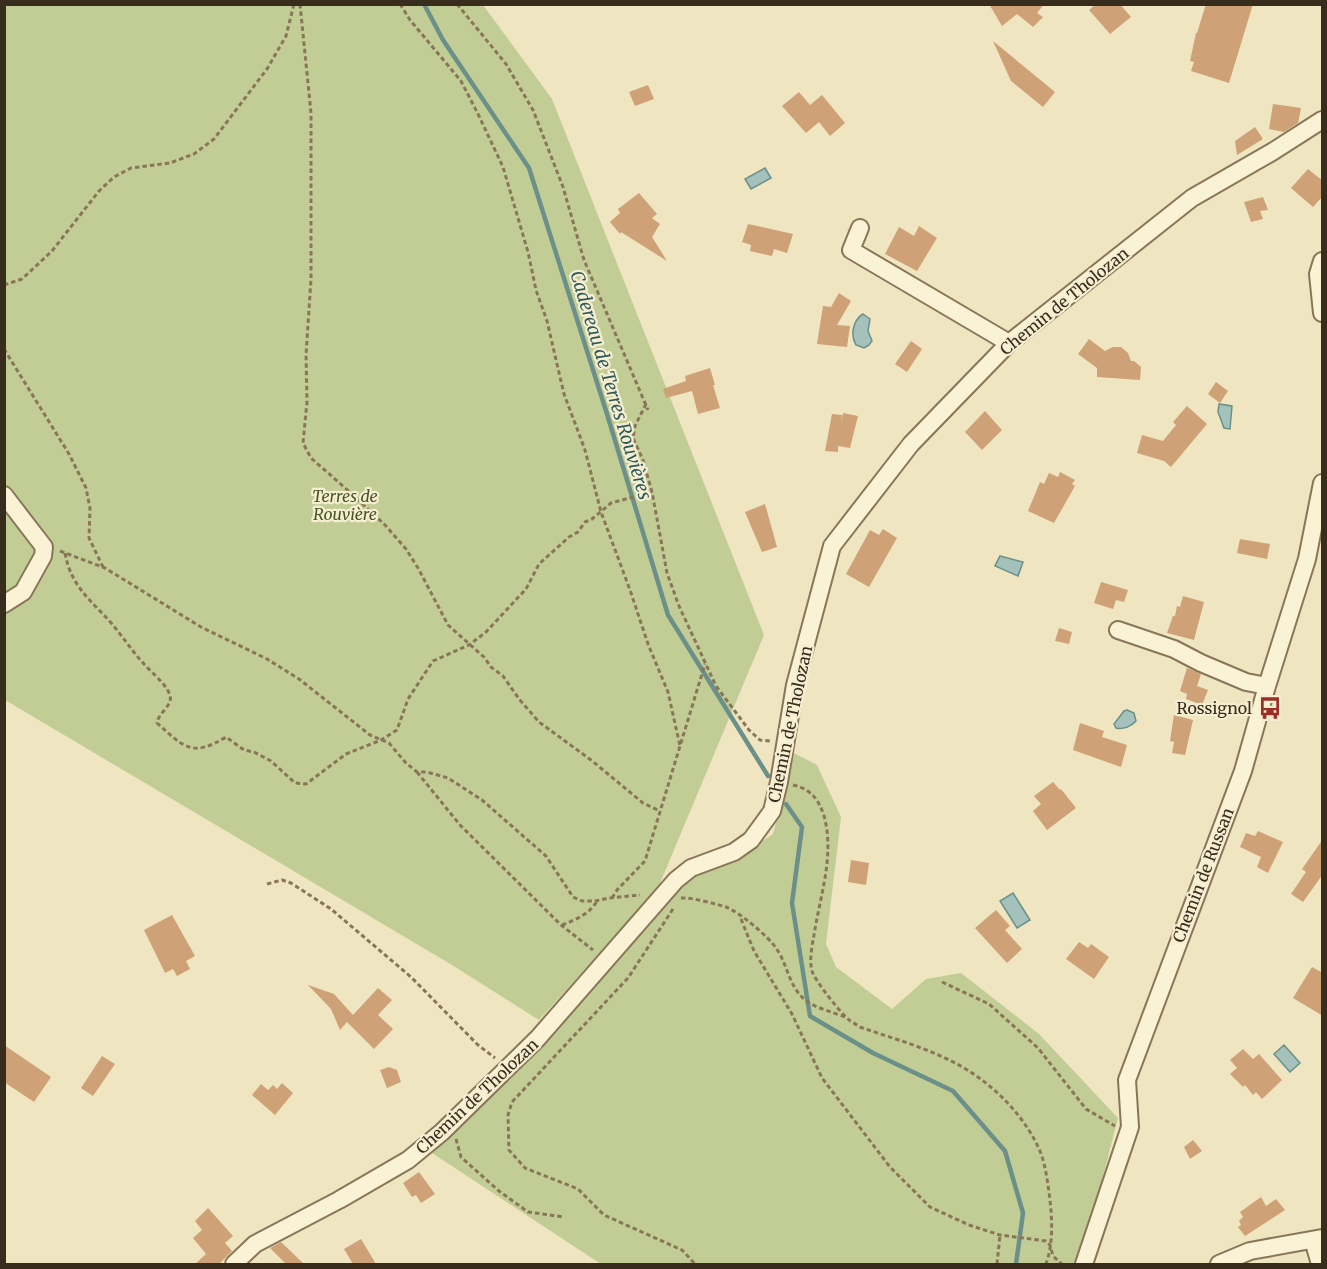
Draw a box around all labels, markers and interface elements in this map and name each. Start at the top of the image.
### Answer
street label: Chemin de Tholozan [996,243,1133,359]
water label: Cadereau de Terres Rouvières [565,268,657,502]
park label: Terres de Rouvière [312,486,378,524]
street label: Chemin de Tholozan [764,643,816,804]
bus stop icon: Rossignol [1257,695,1283,721]
place label: Rossignol [1176,698,1252,718]
street label: Chemin de Russan [1168,804,1238,945]
street label: Chemin de Tholozan [412,1034,543,1158]

